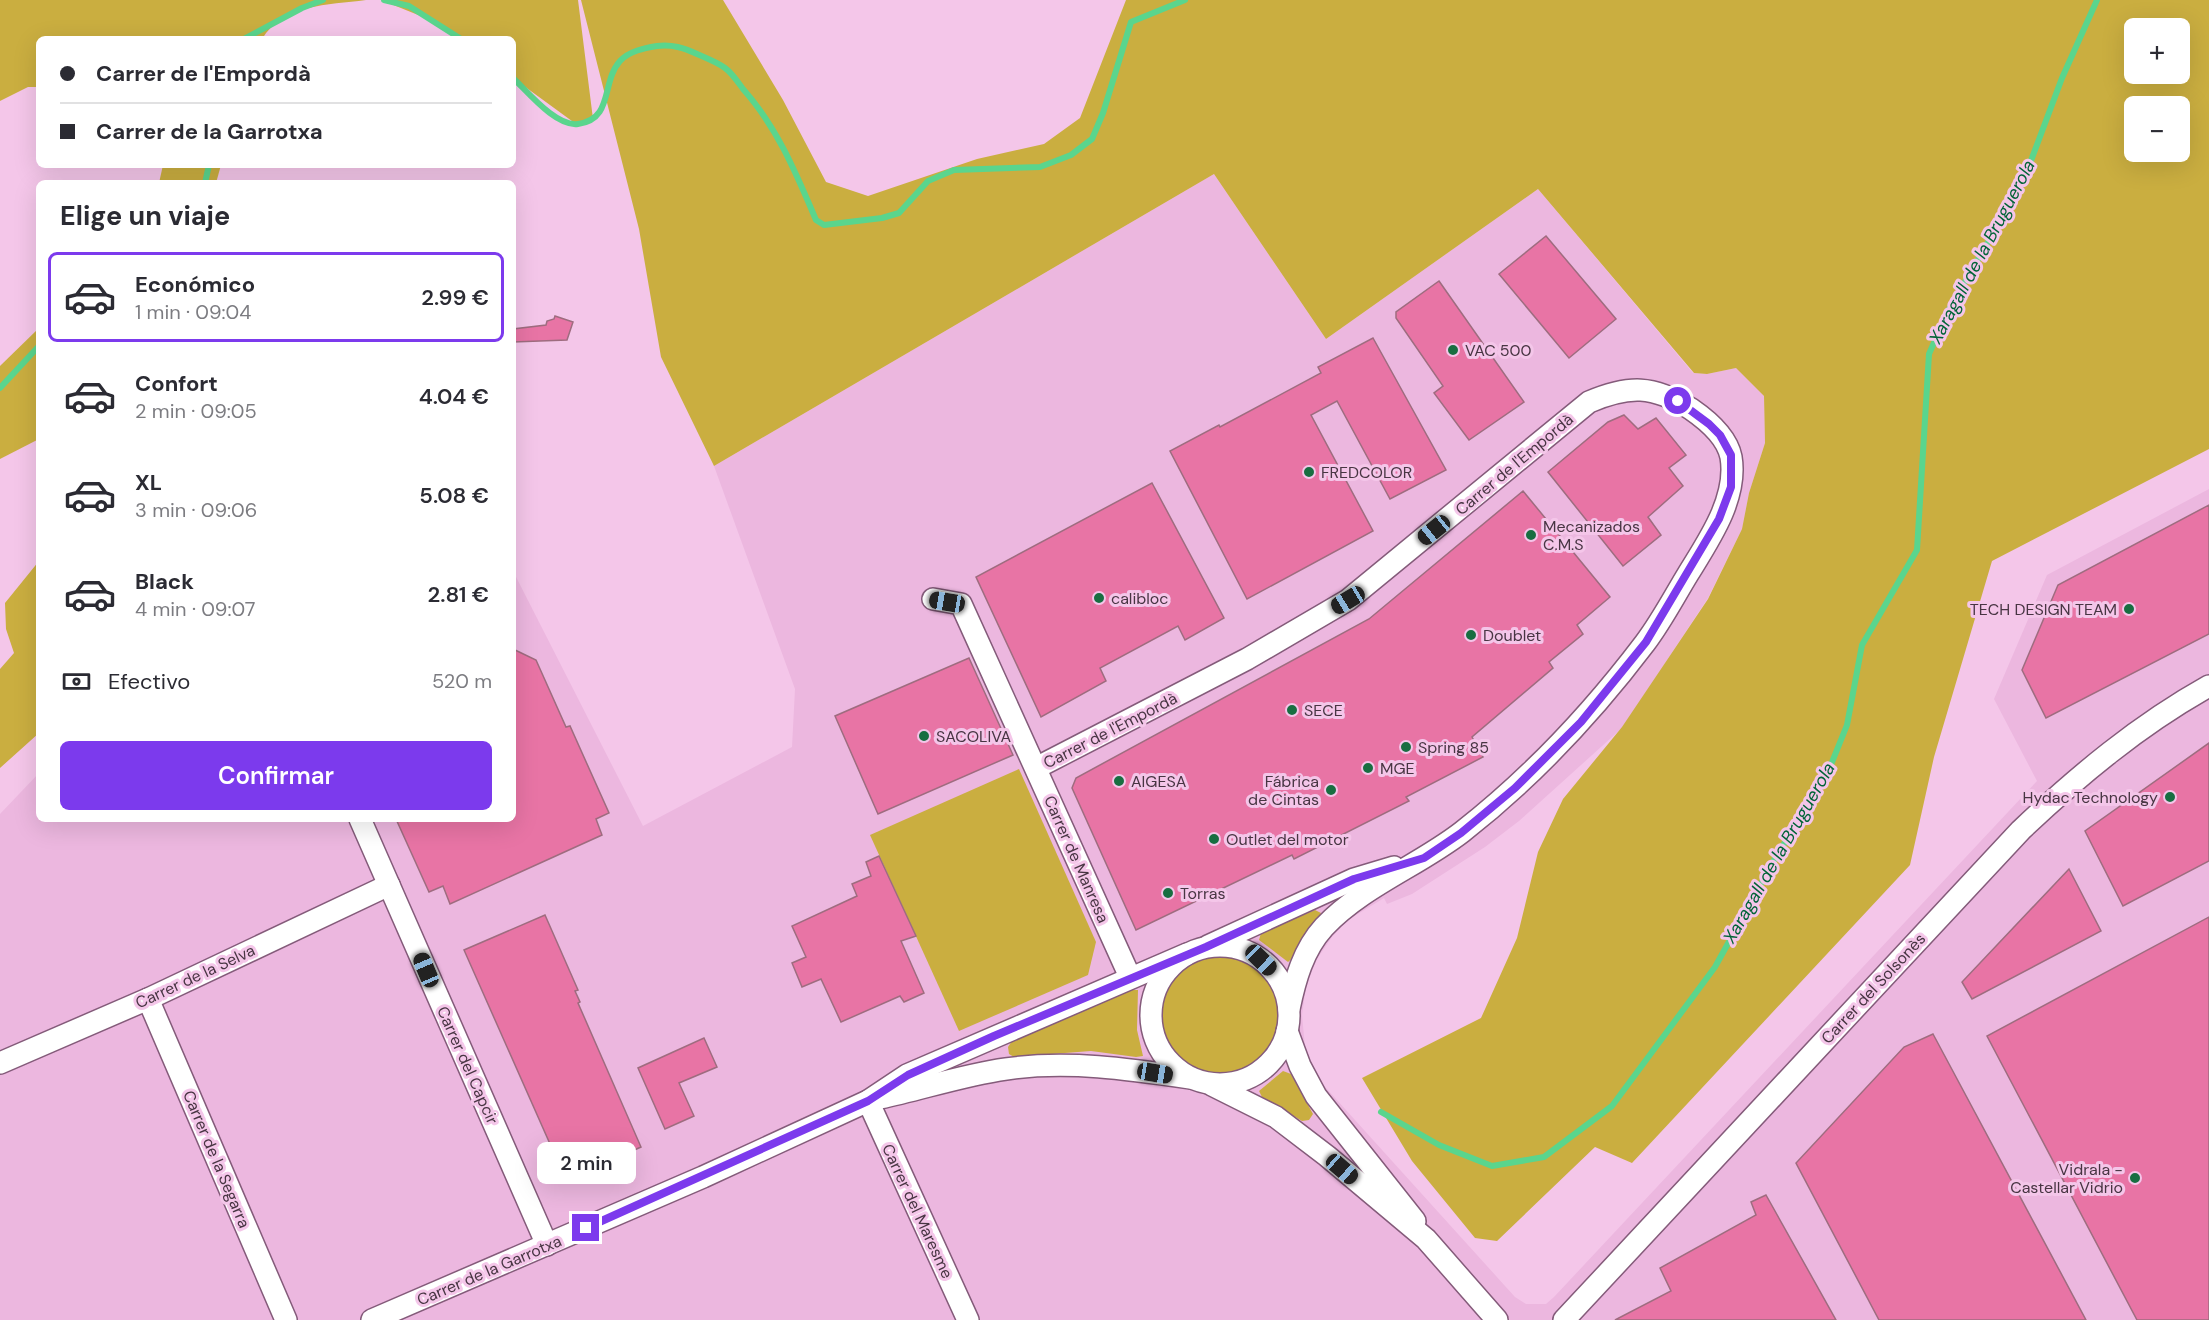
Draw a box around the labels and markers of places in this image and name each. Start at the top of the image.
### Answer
place label: VAC 500 [1465,340,1532,361]
marker: VAC 500 [1446,343,1460,357]
place label: FREDCOLOR [1321,462,1412,483]
marker: FREDCOLOR [1302,465,1316,479]
place label: Mecanizados C.M.S [1543,516,1640,555]
marker: Mecanizados C.M.S [1524,528,1538,542]
place label: calibloc [1111,588,1169,609]
marker: calibloc [1092,591,1106,605]
place label: TECH DESIGN TEAM [1970,599,2117,620]
marker: TECH DESIGN TEAM [2122,602,2136,616]
place label: Doublet [1483,625,1541,646]
marker: Doublet [1464,628,1478,642]
place label: SECE [1304,700,1343,721]
marker: SECE [1285,703,1299,717]
place label: SACOLIVA [936,726,1011,747]
marker: SACOLIVA [917,729,931,743]
place label: Spring 85 [1418,737,1489,758]
marker: Spring 85 [1399,740,1413,754]
place label: MGE [1380,758,1415,779]
marker: MGE [1361,761,1375,775]
place label: AIGESA [1131,771,1187,792]
place label: Fábrica de Cintas [1248,771,1319,810]
marker: AIGESA [1112,774,1126,788]
marker: Fábrica de Cintas [1324,783,1338,797]
place label: Hydac Technology [2023,787,2158,808]
marker: Hydac Technology [2163,790,2177,804]
place label: Outlet del motor [1226,829,1349,850]
marker: Outlet del motor [1207,832,1221,846]
place label: Torras [1180,883,1226,904]
marker: Torras [1161,886,1175,900]
place label: Vidrala - Castellar Vidrio [2010,1159,2123,1198]
marker: Vidrala - Castellar Vidrio [2128,1171,2142,1185]

